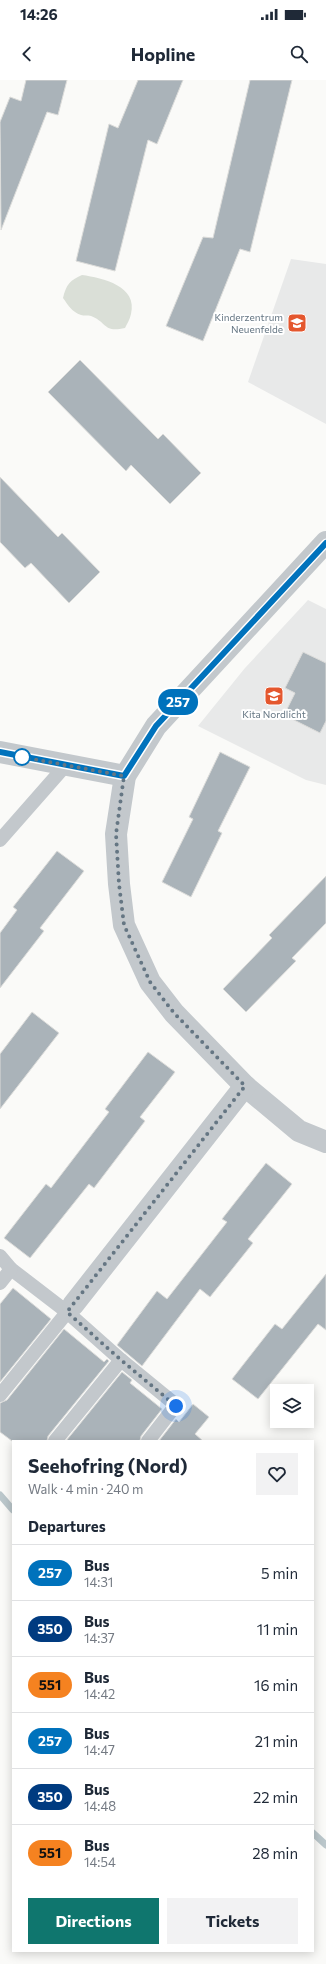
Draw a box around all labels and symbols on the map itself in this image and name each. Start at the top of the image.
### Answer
place label: Kinderzentrum Neuenfelde [215,311,283,335]
school or university icon: Kinderzentrum Neuenfelde [286,312,308,334]
school or university icon: Kita Nordlicht [263,685,285,707]
line badge: 257 [155,689,201,715]
place label: Kita Nordlicht [242,708,306,720]
unlabelled marker [13,748,31,766]
your location [166,1396,186,1416]

